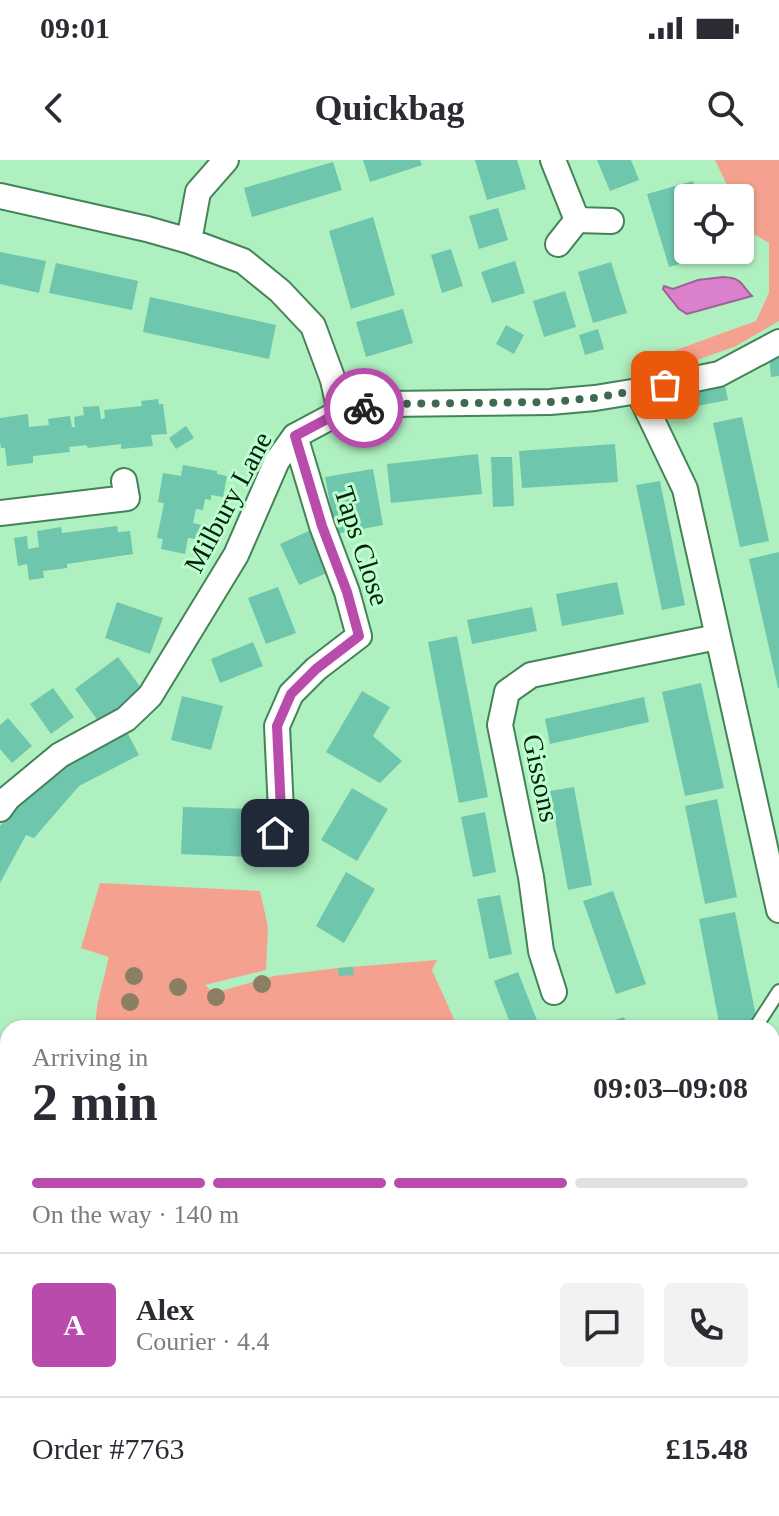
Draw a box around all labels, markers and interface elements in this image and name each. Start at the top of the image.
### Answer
text: 09:01 [40,11,110,44]
icon: back [32,86,76,130]
icon: search [703,86,747,130]
text: Quickbag [314,88,465,128]
map controls [674,184,754,264]
button: locate [674,184,754,264]
pin [631,351,699,419]
icon: bag [643,363,687,407]
courier [324,368,404,448]
icon: bike [342,386,386,430]
street label: Milbury Lane [178,426,278,578]
street label: Taps Close [328,483,396,609]
street label: Gissons [517,731,565,825]
pin [241,799,309,867]
icon: home [253,811,297,855]
text: Arriving in [32,1043,148,1072]
text: 09:03–09:08 [593,1071,748,1104]
text: 2 min [32,1074,158,1131]
text: On the way · 140 m [32,1200,239,1229]
button: chat [560,1283,644,1367]
button: phone [664,1283,748,1367]
text: Alex [136,1293,194,1326]
text: A [63,1308,85,1341]
text: Courier · 4.4 [136,1327,270,1356]
text: Order #7763 [32,1432,184,1465]
text: £15.48 [666,1432,748,1465]

